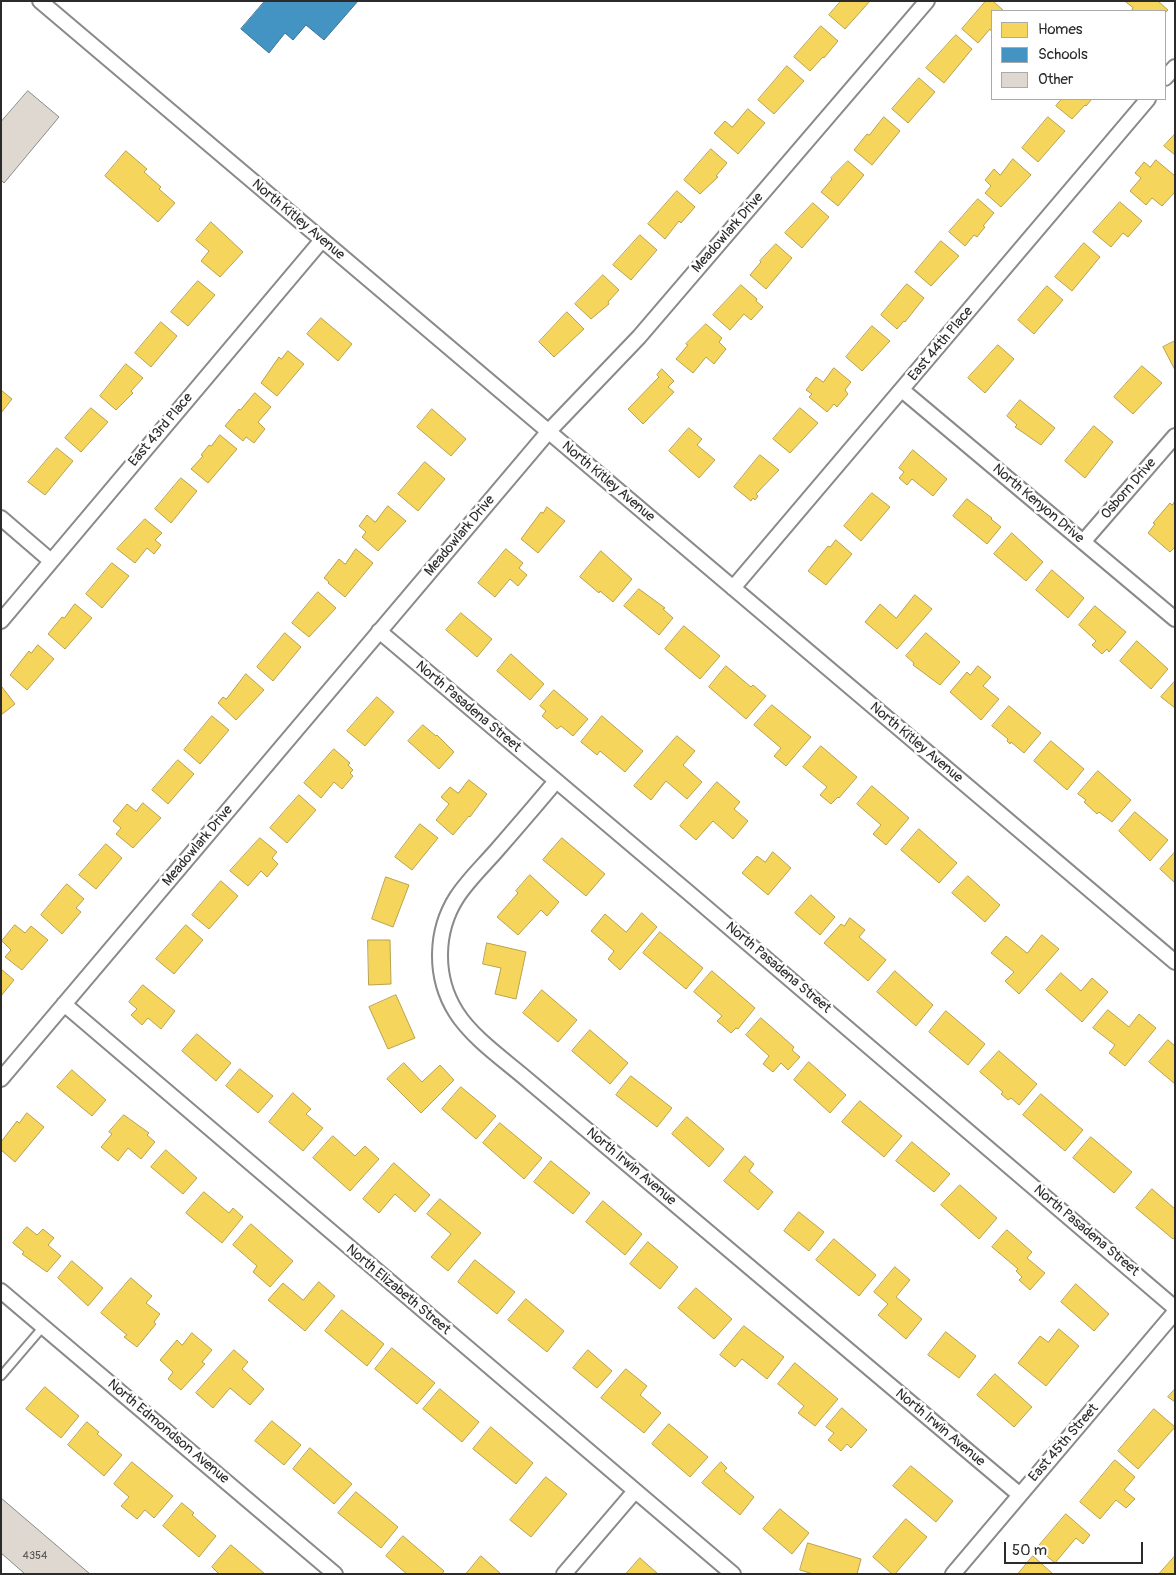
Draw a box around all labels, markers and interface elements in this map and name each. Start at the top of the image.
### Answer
legend [991,10,1166,100]
text: Homes [1038,20,1083,39]
text: Schools [1038,45,1088,64]
text: Other [1038,70,1073,89]
street label: North Kitley Avenue [248,176,348,264]
street label: Meadowlark Drive [689,190,767,276]
street label: East 44th Place [905,303,977,385]
street label: East 43rd Place [125,390,197,470]
street label: North Kitley Avenue [558,438,658,526]
street label: Osborn Drive [1098,455,1160,523]
street label: North Kenyon Drive [989,461,1087,547]
street label: Meadowlark Drive [421,492,499,580]
street label: North Pasadena Street [412,658,524,756]
street label: North Kitley Avenue [866,699,966,787]
street label: Meadowlark Drive [159,802,237,890]
street label: North Pasadena Street [722,919,834,1017]
street label: North Irwin Avenue [583,1125,679,1209]
street label: North Pasadena Street [1030,1182,1142,1280]
street label: North Elizabeth Street [342,1241,454,1339]
street label: North Edmondson Avenue [104,1376,232,1488]
street label: North Irwin Avenue [892,1386,988,1470]
street label: East 45th Street [1026,1401,1102,1485]
scale bar [1006,1532,1145,1564]
text: 50 m [1012,1541,1047,1560]
house number: 4354 [23,1549,47,1563]

